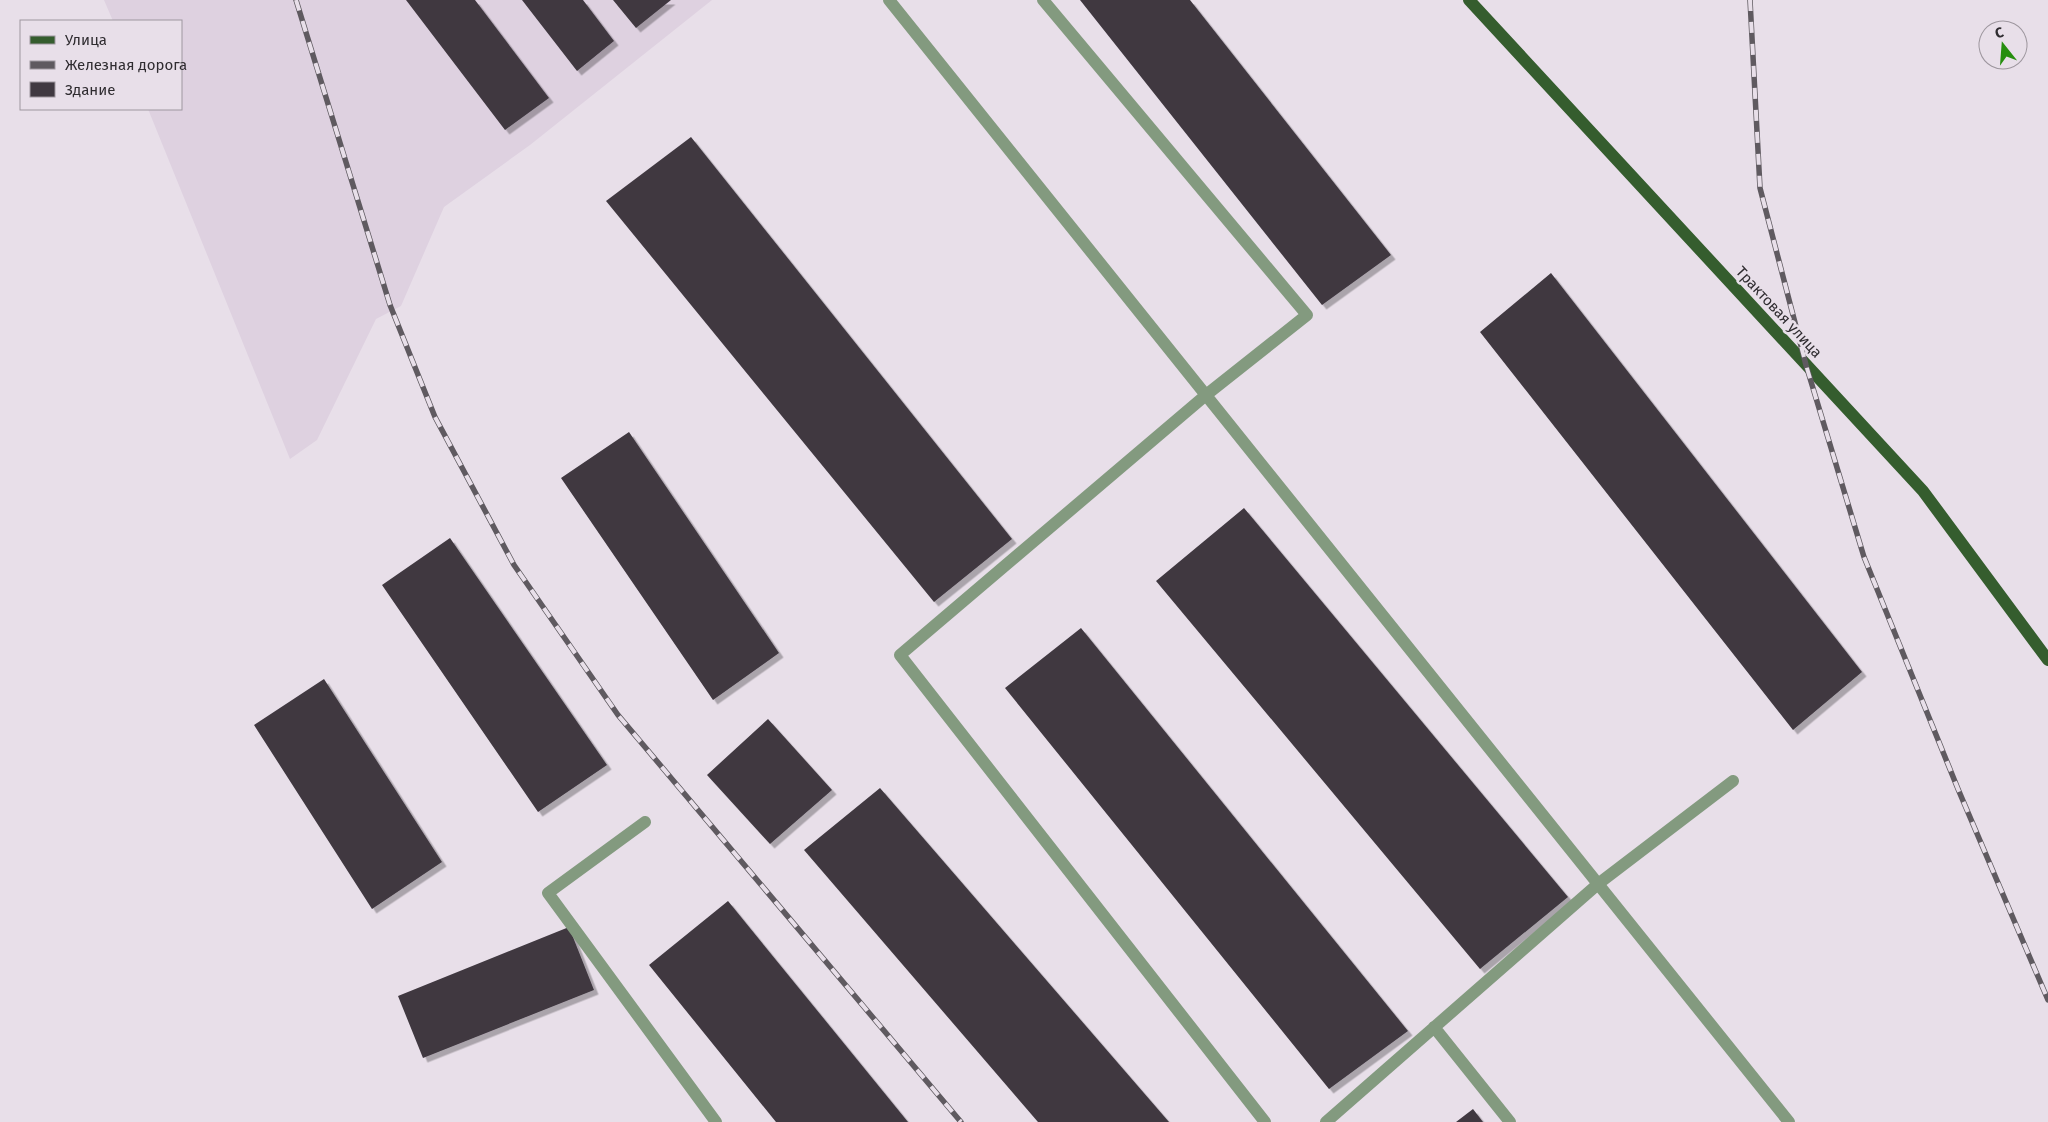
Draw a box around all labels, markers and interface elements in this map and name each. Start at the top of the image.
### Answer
legend [20,20,182,110]
north arrow [1978,20,2028,70]
text: С [1993,24,2006,42]
text: Улица [65,31,107,49]
text: Железная дорога [65,56,187,74]
text: Здание [65,81,115,99]
street label: Трактовая улица [1732,263,1826,361]

